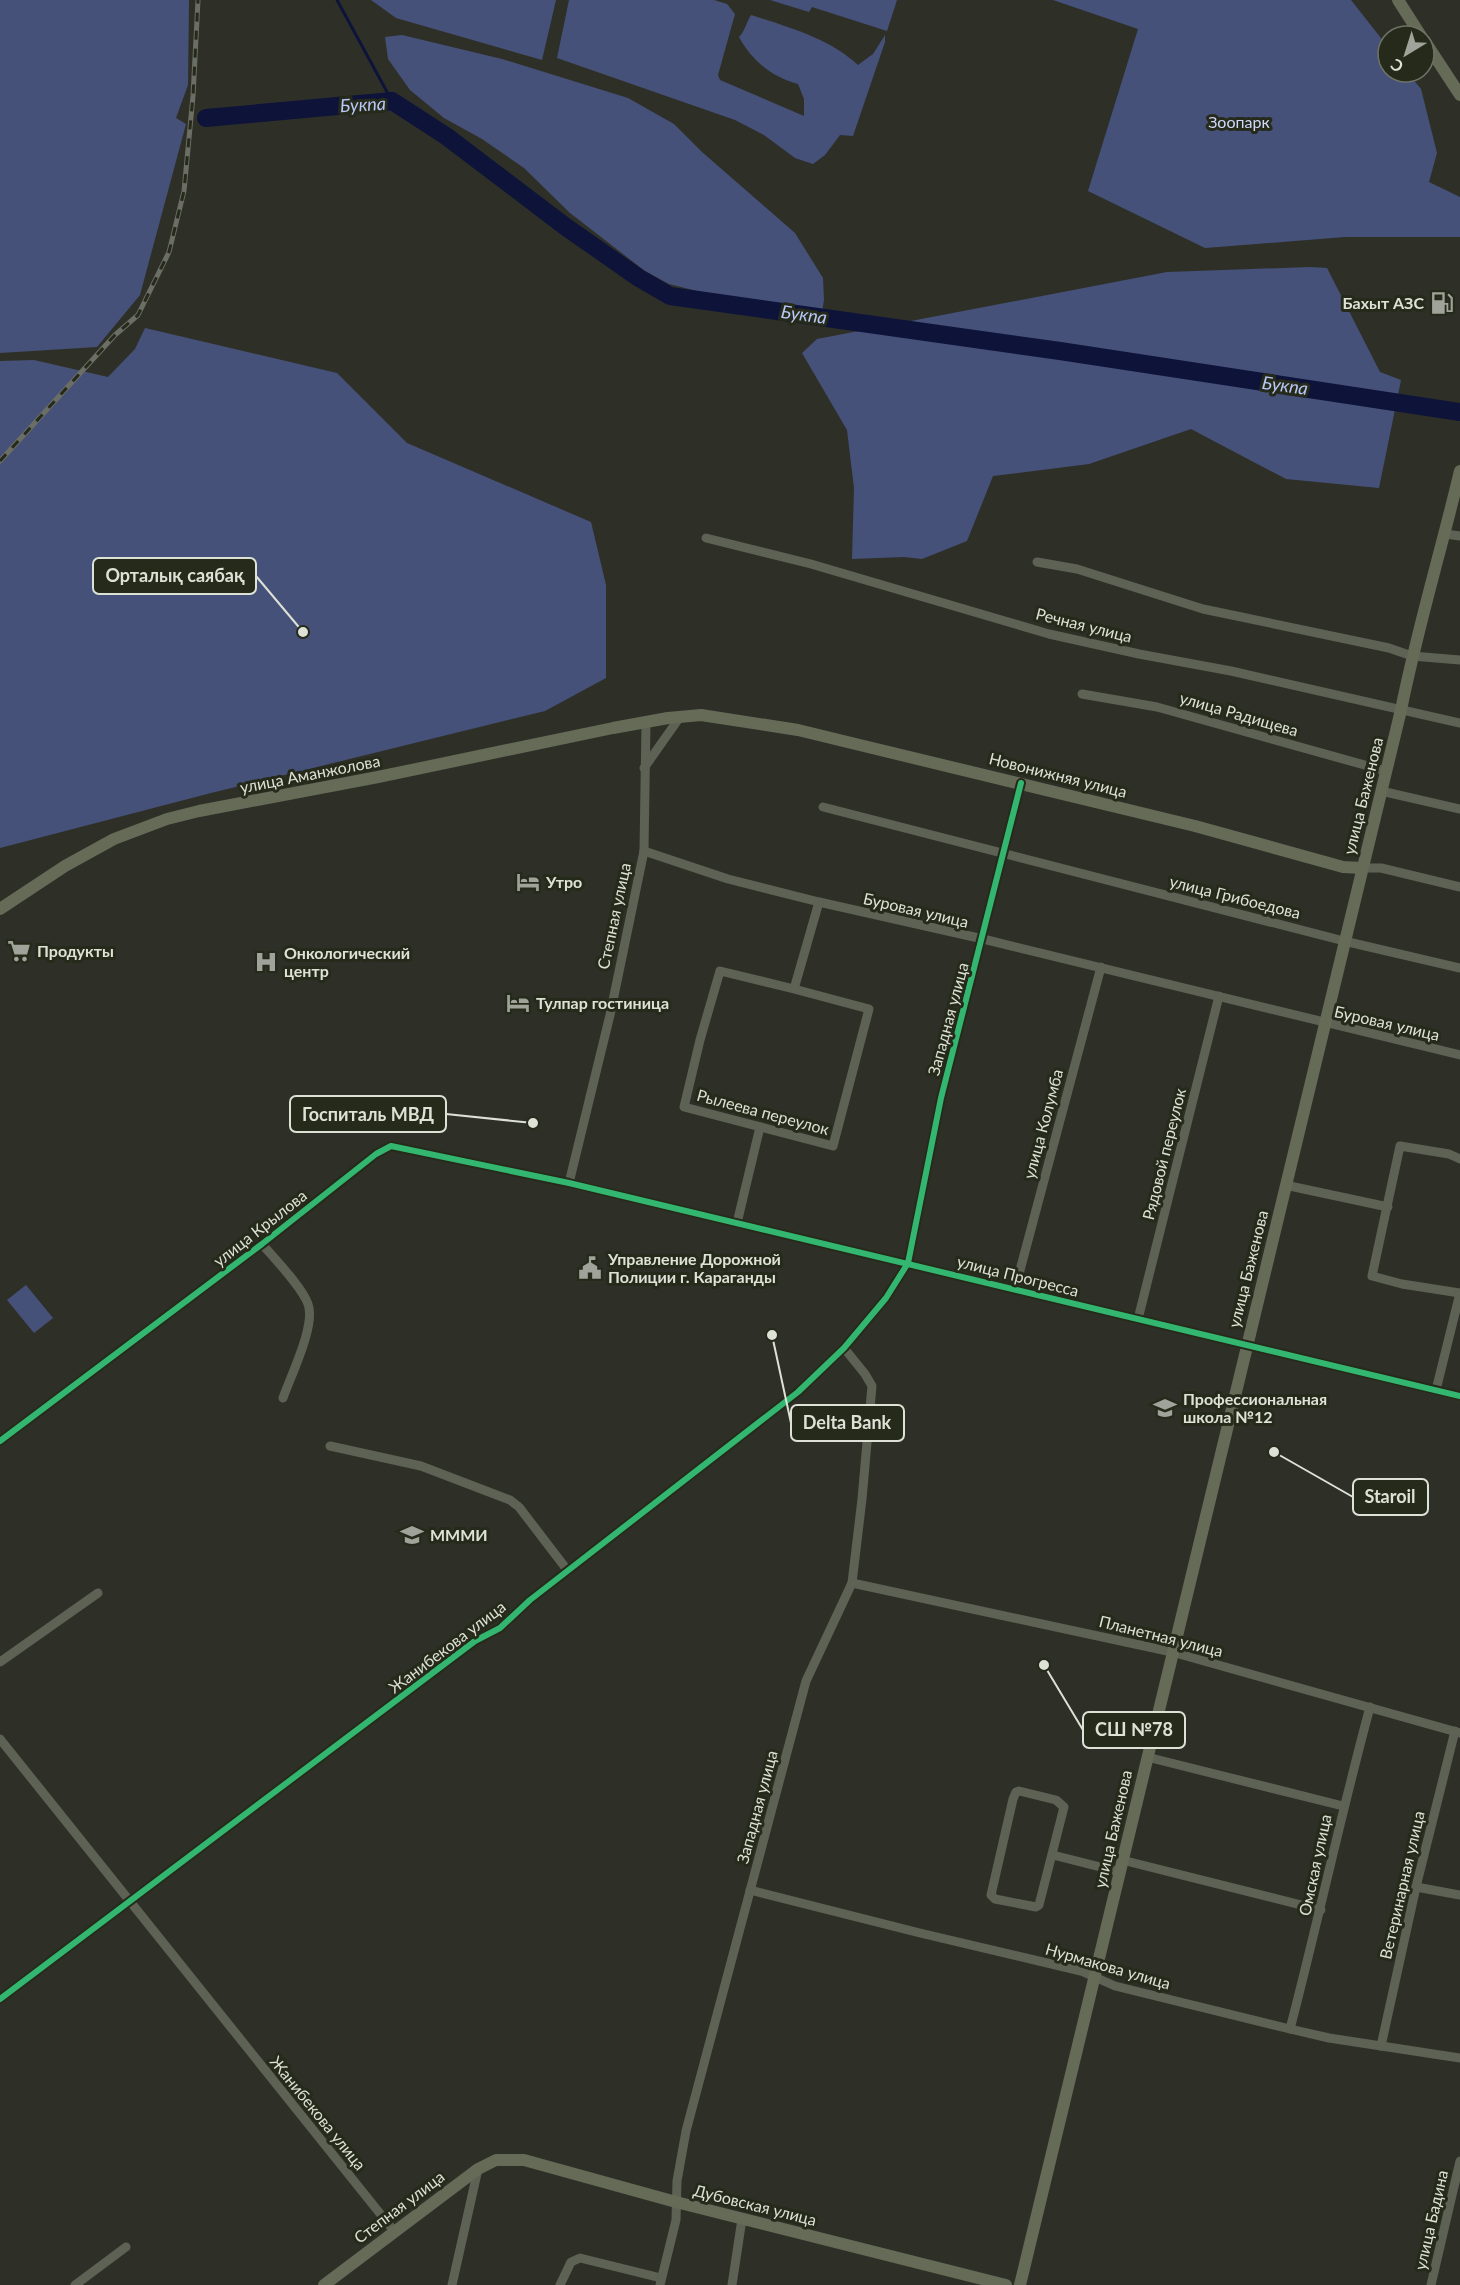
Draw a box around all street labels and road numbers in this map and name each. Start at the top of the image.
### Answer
street label: Речная улица [1034,603,1134,646]
street label: улица Радищева [1178,688,1301,739]
street label: улица Баженова [1339,735,1386,857]
street label: Новонижняя улица [987,748,1129,801]
street label: улица Аманжолова [238,751,382,796]
street label: Степная улица [593,861,634,971]
street label: улица Грибоедова [1168,871,1303,922]
street label: Буровая улица [862,888,971,931]
street label: Западная улица [923,960,972,1078]
street label: Буровая улица [1333,1001,1442,1044]
street label: улица Колумба [1019,1067,1066,1181]
street label: Рылеева переулок [695,1085,832,1138]
street label: Рядовой переулок [1138,1085,1189,1222]
street label: улица Крылова [209,1185,310,1270]
street label: улица Баженова [1224,1208,1271,1330]
street label: улица Прогресса [955,1251,1081,1300]
street label: Жанибекова улица [385,1597,509,1697]
street label: Планетная улица [1097,1611,1225,1660]
street label: Западная улица [732,1748,781,1866]
street label: улица Баженова [1090,1768,1135,1890]
street label: Ветеринарная улица [1375,1809,1428,1961]
street label: Омская улица [1294,1812,1335,1917]
street label: Нурмакова улица [1043,1939,1173,1992]
street label: Жанибекова улица [267,2052,370,2174]
street label: Степная улица [350,2166,448,2247]
street label: улица Бадина [1410,2168,1451,2272]
street label: Дубовская улица [692,2180,819,2229]

